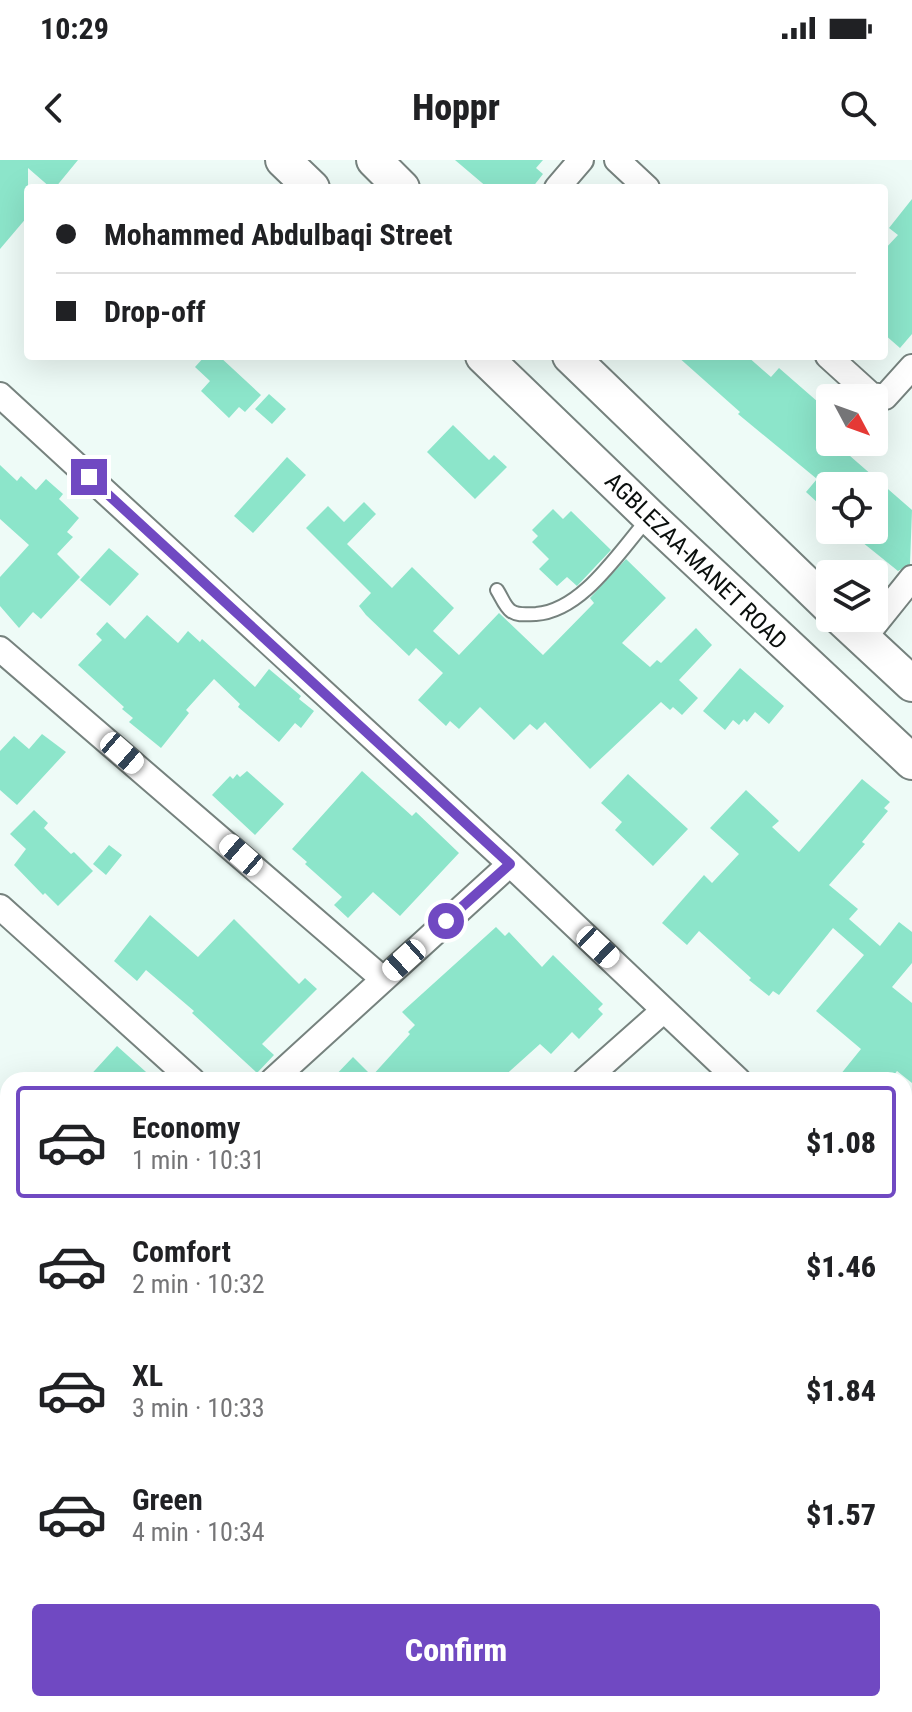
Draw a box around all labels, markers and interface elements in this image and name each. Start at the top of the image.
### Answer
text: 10:29 [40,11,109,46]
icon: back [32,86,76,130]
icon: search [836,86,880,130]
text: Hoppr [412,87,500,129]
text: Mohammed Abdulbaqi Street [104,217,453,252]
text: Drop-off [104,294,206,329]
north arrow [816,384,888,456]
map controls [816,384,888,632]
route end [71,459,107,495]
street label: AGBLEZAA-MANET ROAD [599,467,793,655]
button: locate [816,472,888,544]
button: layers [816,560,888,632]
car [96,728,148,778]
car [215,830,267,880]
route start [428,903,464,939]
car [572,922,624,972]
car [378,935,430,985]
icon: car [36,1106,108,1178]
text: Economy [132,1110,240,1145]
text: $1.08 [806,1125,876,1160]
text: 1 min · 10:31 [132,1145,265,1175]
icon: car [36,1230,108,1302]
text: Comfort [132,1234,231,1269]
text: $1.46 [806,1249,876,1284]
text: 2 min · 10:32 [132,1269,265,1299]
icon: car [36,1354,108,1426]
text: XL [132,1358,163,1393]
text: $1.84 [806,1373,876,1408]
text: 3 min · 10:33 [132,1393,265,1423]
icon: car [36,1478,108,1550]
text: Green [132,1482,203,1517]
text: $1.57 [806,1497,876,1532]
text: 4 min · 10:34 [132,1517,265,1547]
button: Confirm [32,1604,880,1696]

